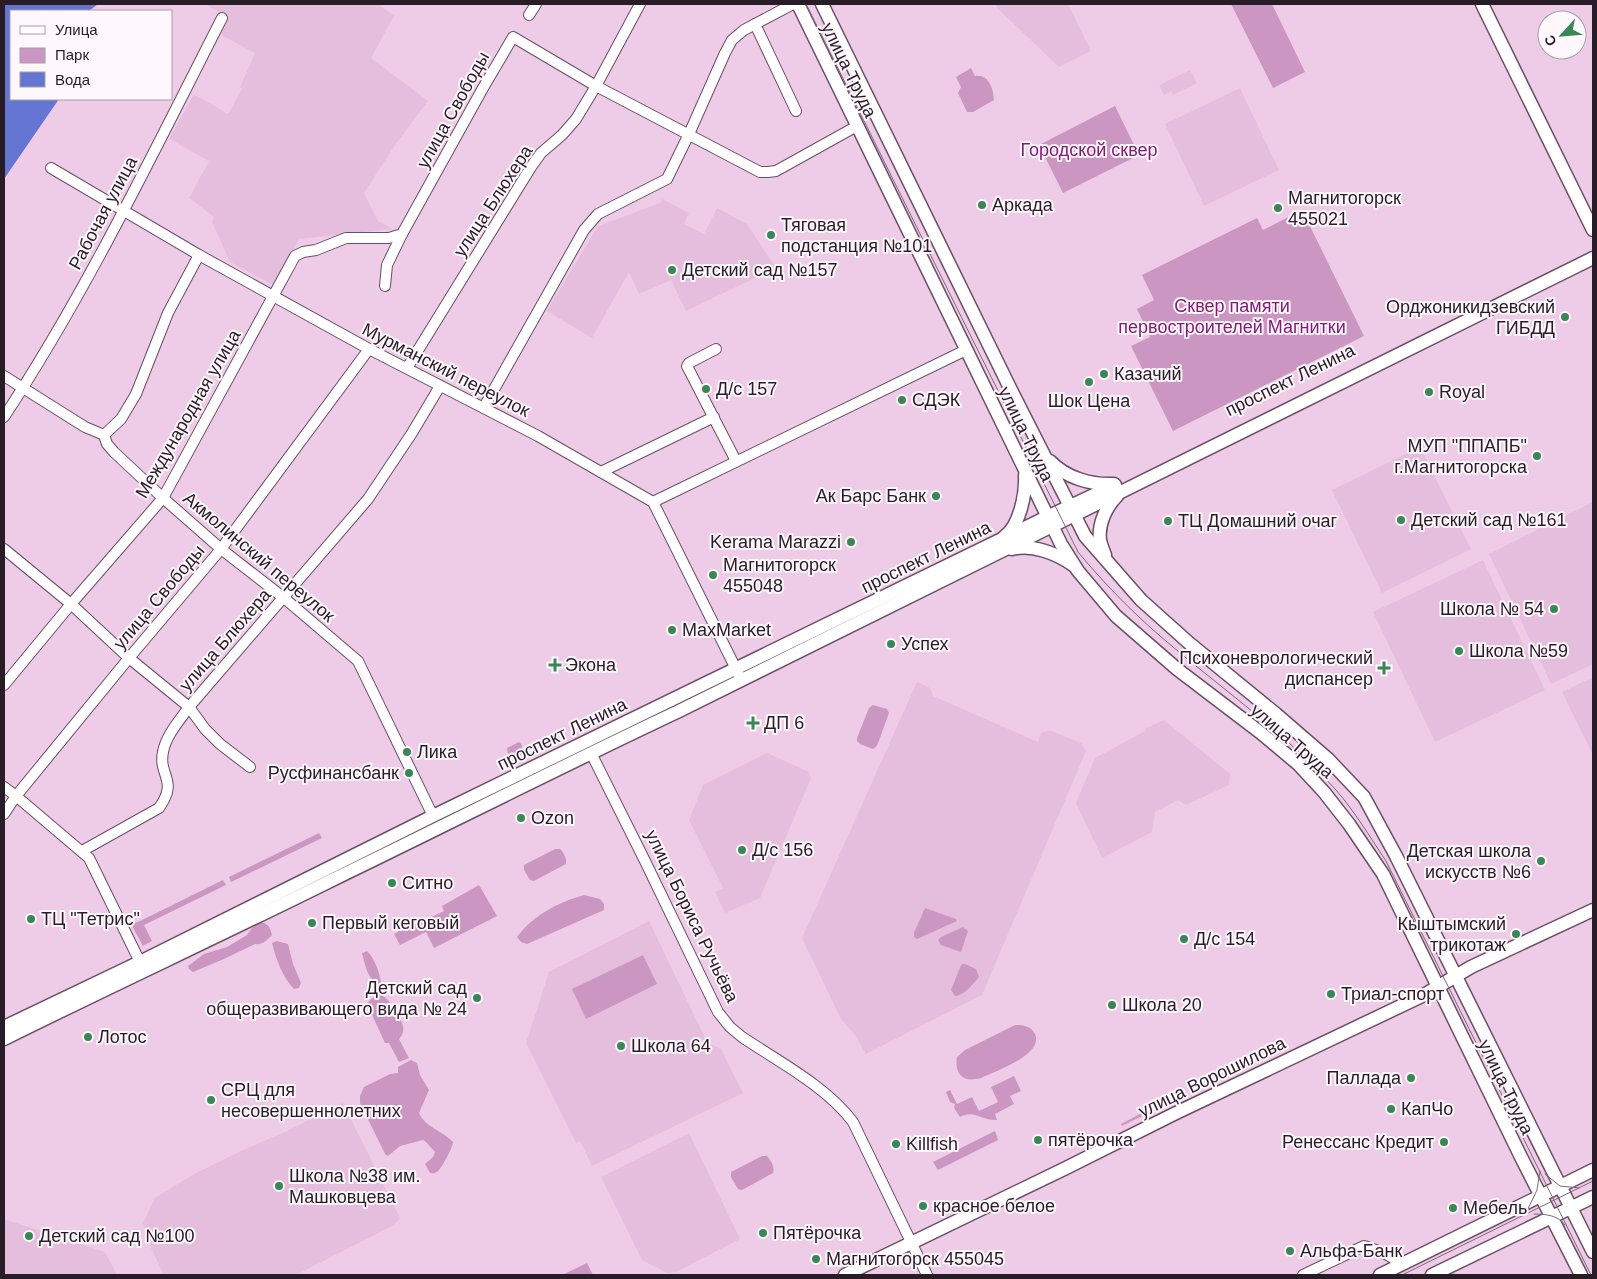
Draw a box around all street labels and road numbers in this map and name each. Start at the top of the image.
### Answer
street label: улица Труда [817,19,881,122]
street label: улица Свободы [413,48,493,172]
street label: улица Блюхера [450,141,537,260]
street label: Рабочая улица [65,152,142,273]
street label: Мурманский переулок [359,319,533,421]
street label: Международная улица [132,326,245,502]
street label: проспект Ленина [1222,340,1359,420]
street label: улица Труда [994,383,1058,486]
street label: Акмолинский переулок [179,488,339,626]
street label: проспект Ленина [858,517,995,597]
street label: улица Свободы [109,541,209,653]
street label: улица Блюхера [175,584,275,695]
street label: проспект Ленина [494,694,631,774]
street label: улица Труда [1246,700,1338,783]
street label: улица Бориса Ручьёва [641,826,743,1006]
street label: улица Ворошилова [1135,1032,1290,1121]
street label: улица Труда [1474,1036,1538,1139]

